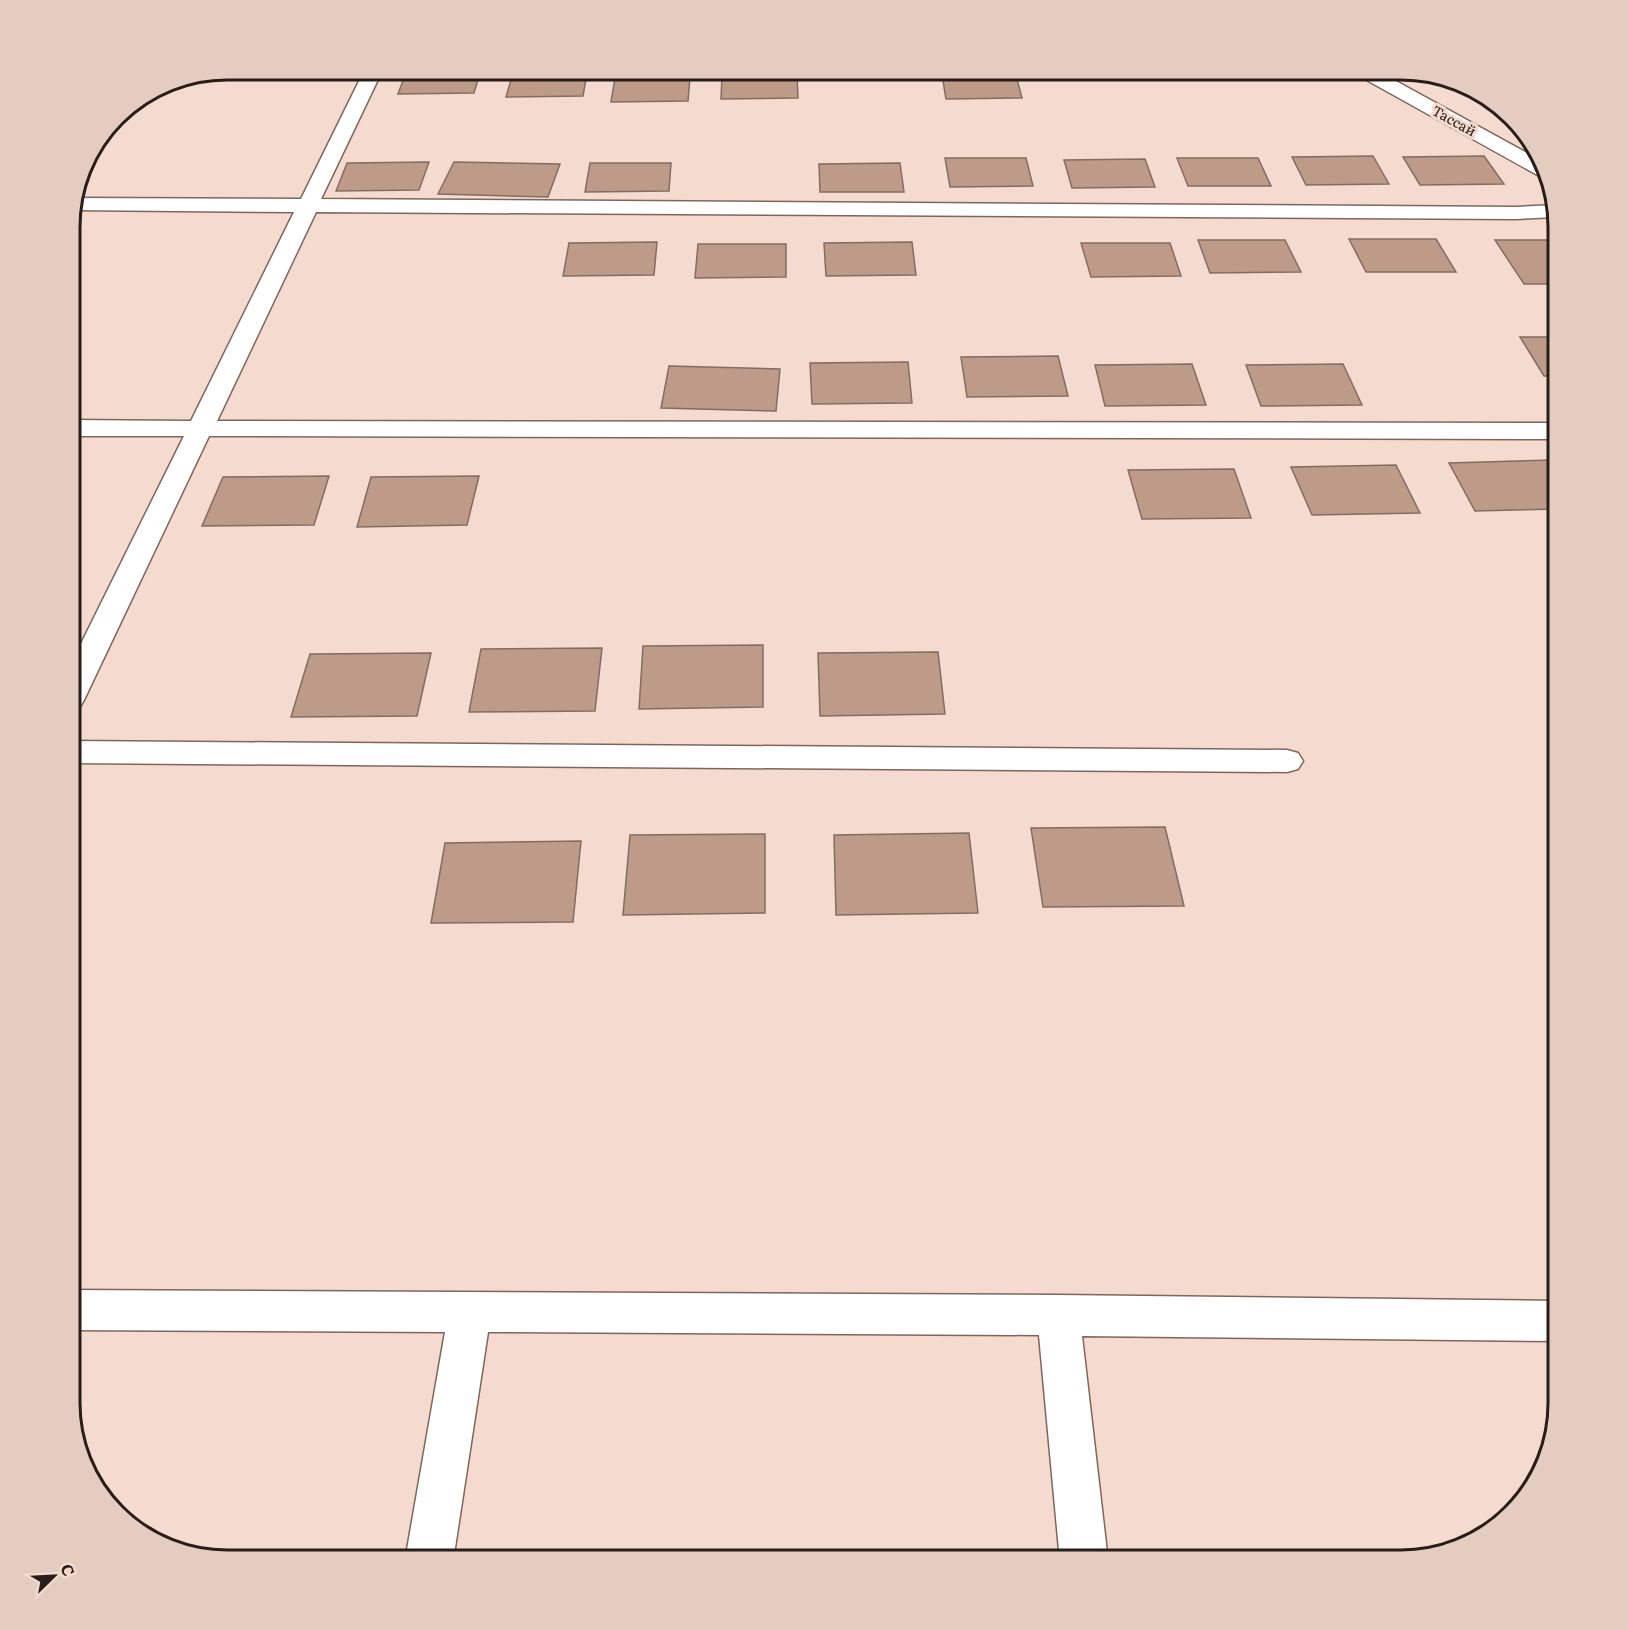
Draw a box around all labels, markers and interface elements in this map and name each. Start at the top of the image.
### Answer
street label: Тассай [1429,100,1480,140]
north arrow [24,1546,84,1606]
text: С [55,1559,82,1580]

